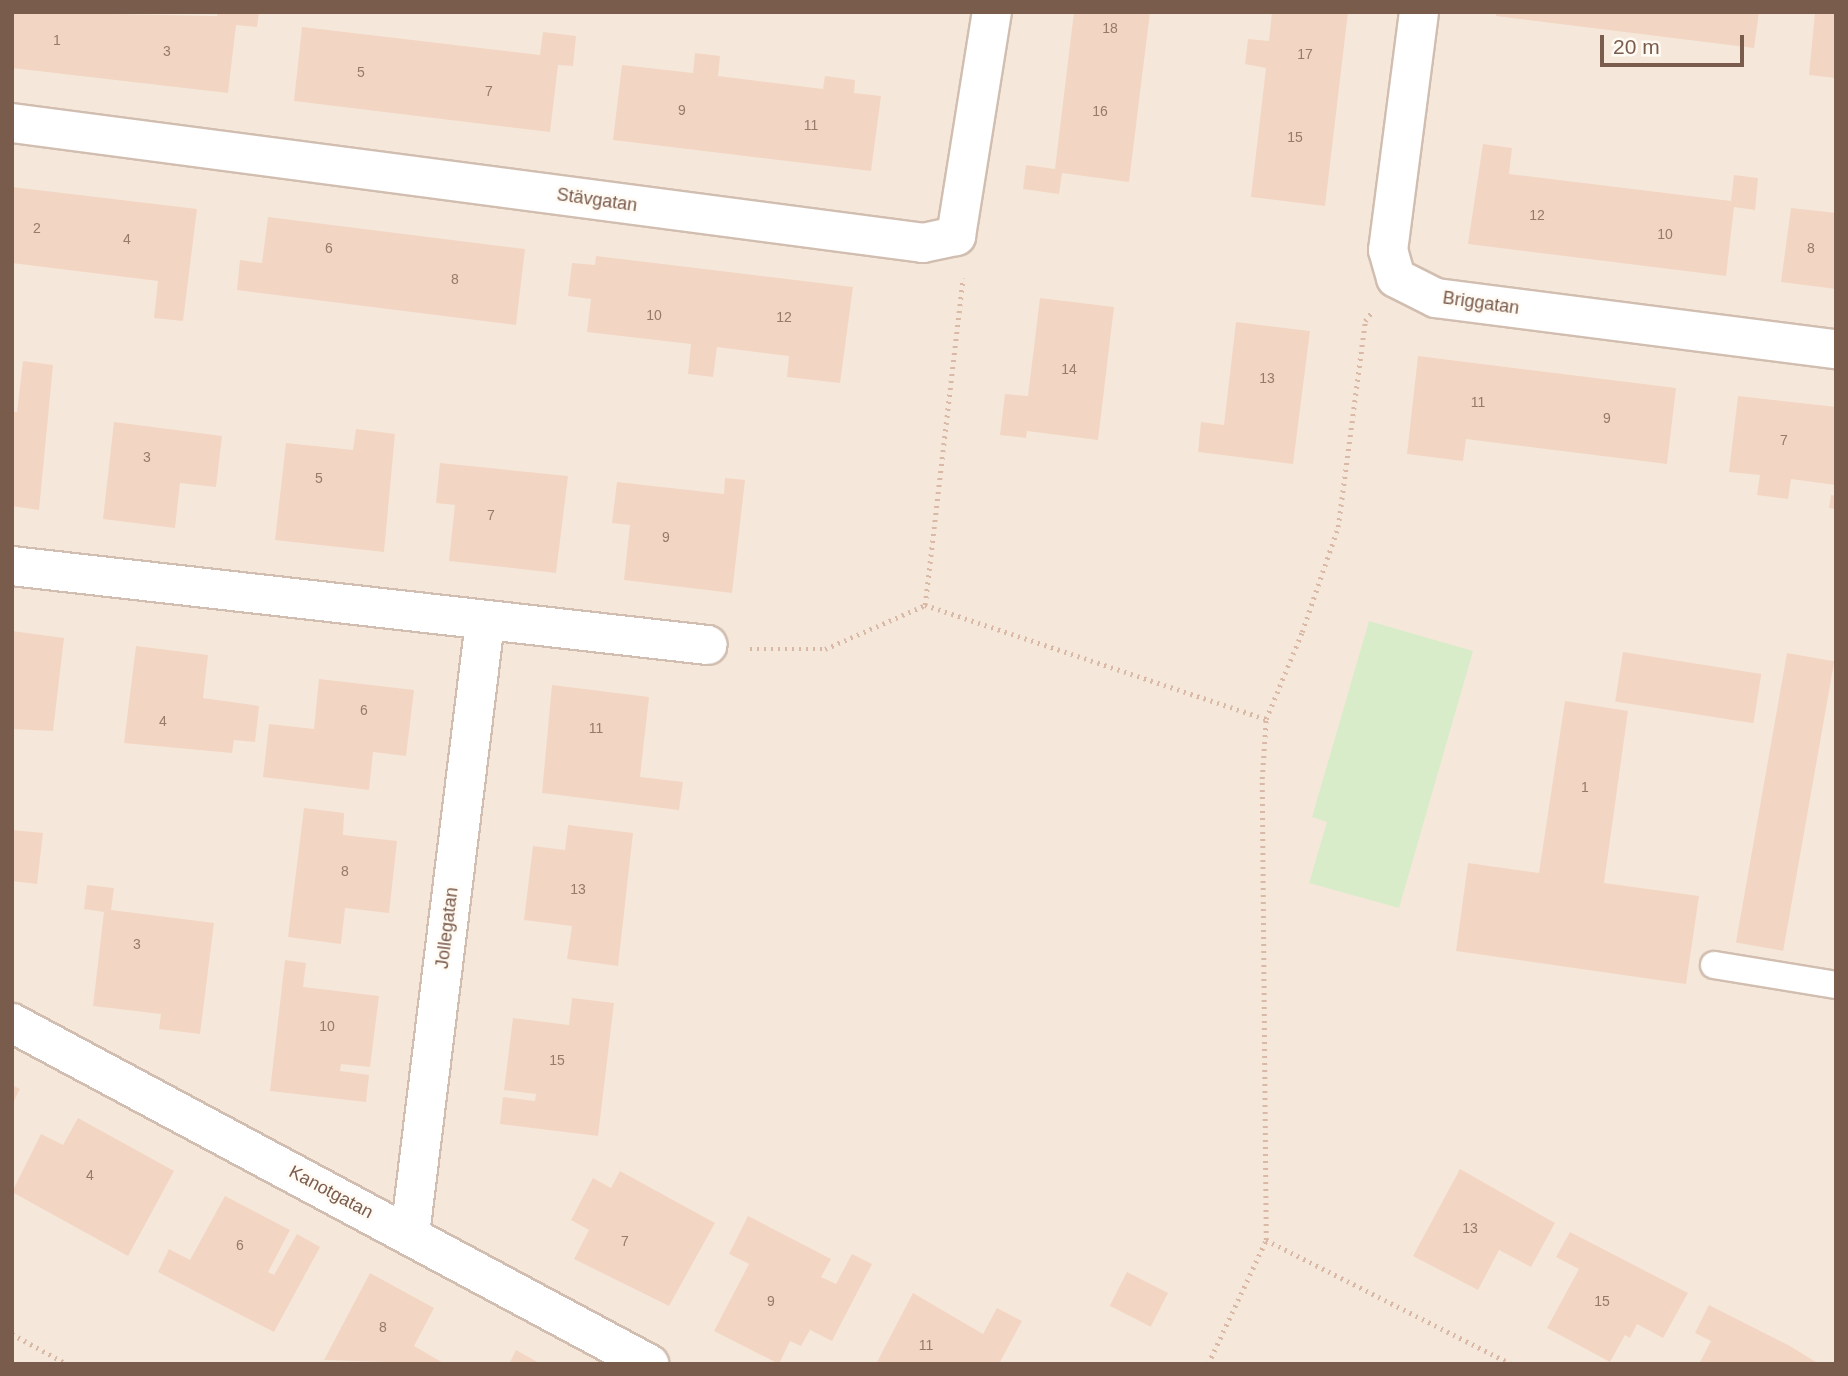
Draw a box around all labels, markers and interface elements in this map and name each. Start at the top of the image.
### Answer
house number: 18 [1102,20,1118,36]
scale bar [1603,21,1746,65]
house number: 1 [53,32,61,48]
text: 20 m [1613,35,1660,58]
house number: 3 [163,43,171,59]
house number: 17 [1297,46,1313,62]
house number: 5 [357,64,365,80]
house number: 7 [485,83,493,99]
house number: 9 [678,102,686,118]
house number: 16 [1092,103,1108,119]
house number: 11 [804,117,818,133]
house number: 15 [1287,129,1303,145]
street label: Stävgatan [555,184,639,216]
house number: 12 [1529,207,1545,223]
house number: 2 [33,220,41,236]
house number: 10 [1657,226,1673,242]
house number: 4 [123,231,131,247]
house number: 6 [325,240,333,256]
house number: 8 [1807,240,1815,256]
house number: 8 [451,271,459,287]
street label: Briggatan [1441,287,1521,319]
house number: 10 [646,307,662,323]
house number: 12 [776,309,792,325]
house number: 14 [1061,361,1077,377]
house number: 13 [1259,370,1275,386]
house number: 11 [1471,394,1485,410]
house number: 9 [1603,410,1611,426]
house number: 7 [1780,432,1788,448]
house number: 3 [143,449,151,465]
house number: 5 [315,470,323,486]
house number: 7 [487,507,495,523]
house number: 9 [662,529,670,545]
house number: 6 [360,702,368,718]
house number: 4 [159,713,167,729]
house number: 11 [589,720,603,736]
house number: 1 [1581,779,1589,795]
house number: 8 [341,863,349,879]
house number: 13 [570,881,586,897]
street label: Jollegatan [431,886,463,970]
house number: 3 [133,936,141,952]
house number: 10 [319,1018,335,1034]
house number: 15 [549,1052,565,1068]
street label: Kanotgatan [285,1161,377,1223]
house number: 4 [86,1167,94,1183]
house number: 13 [1462,1220,1478,1236]
house number: 7 [621,1233,629,1249]
house number: 6 [236,1237,244,1253]
house number: 9 [767,1293,775,1309]
house number: 15 [1594,1293,1610,1309]
house number: 8 [379,1319,387,1335]
house number: 11 [919,1337,933,1353]

